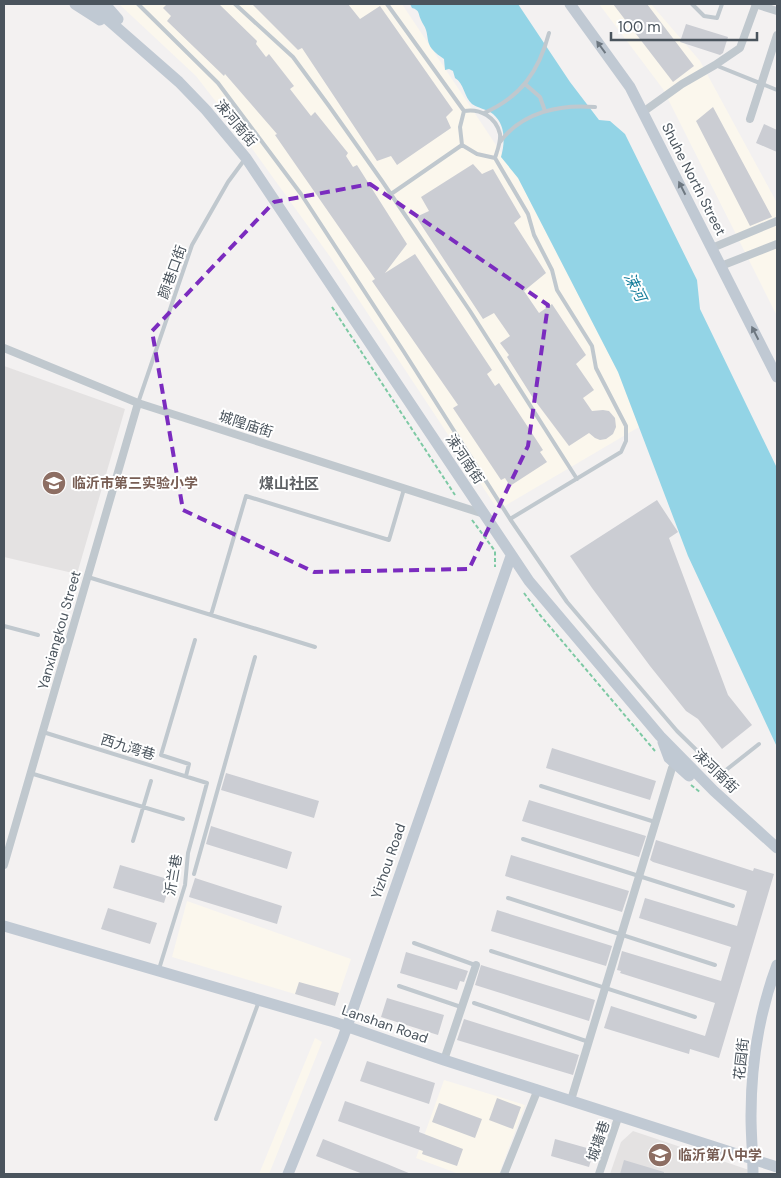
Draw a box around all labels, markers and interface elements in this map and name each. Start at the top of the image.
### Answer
scale bar [611,10,757,42]
text: 100 m [618,17,661,37]
one-way arrow [596,41,606,54]
street label: 涑河南街 [211,96,261,150]
street label: Shuhe North Street [658,120,730,238]
one-way arrow [678,181,686,195]
street label: 颜巷口街 [154,243,190,301]
water label: 涑河 [619,269,652,308]
one-way arrow [751,326,759,340]
street label: 城隍庙街 [217,407,275,441]
street label: 涑河南街 [442,431,488,487]
school or university icon: 临沂市第三实验小学 [41,470,67,496]
place label: 临沂市第三实验小学 [72,474,198,492]
district label: 煤山社区 [259,474,319,494]
street label: Yanxiangkou Street [33,568,85,692]
street label: 西九湾巷 [99,730,157,764]
street label: 涑河南街 [690,745,742,797]
street label: Yizhou Road [367,821,409,901]
street label: 沂兰巷 [160,853,186,897]
street label: Lanshan Road [339,1001,431,1047]
street label: 花园街 [730,1037,752,1081]
street label: 城墙巷 [583,1118,613,1164]
school or university icon: 临沂第八中学 [647,1142,673,1168]
place label: 临沂第八中学 [678,1146,762,1164]

